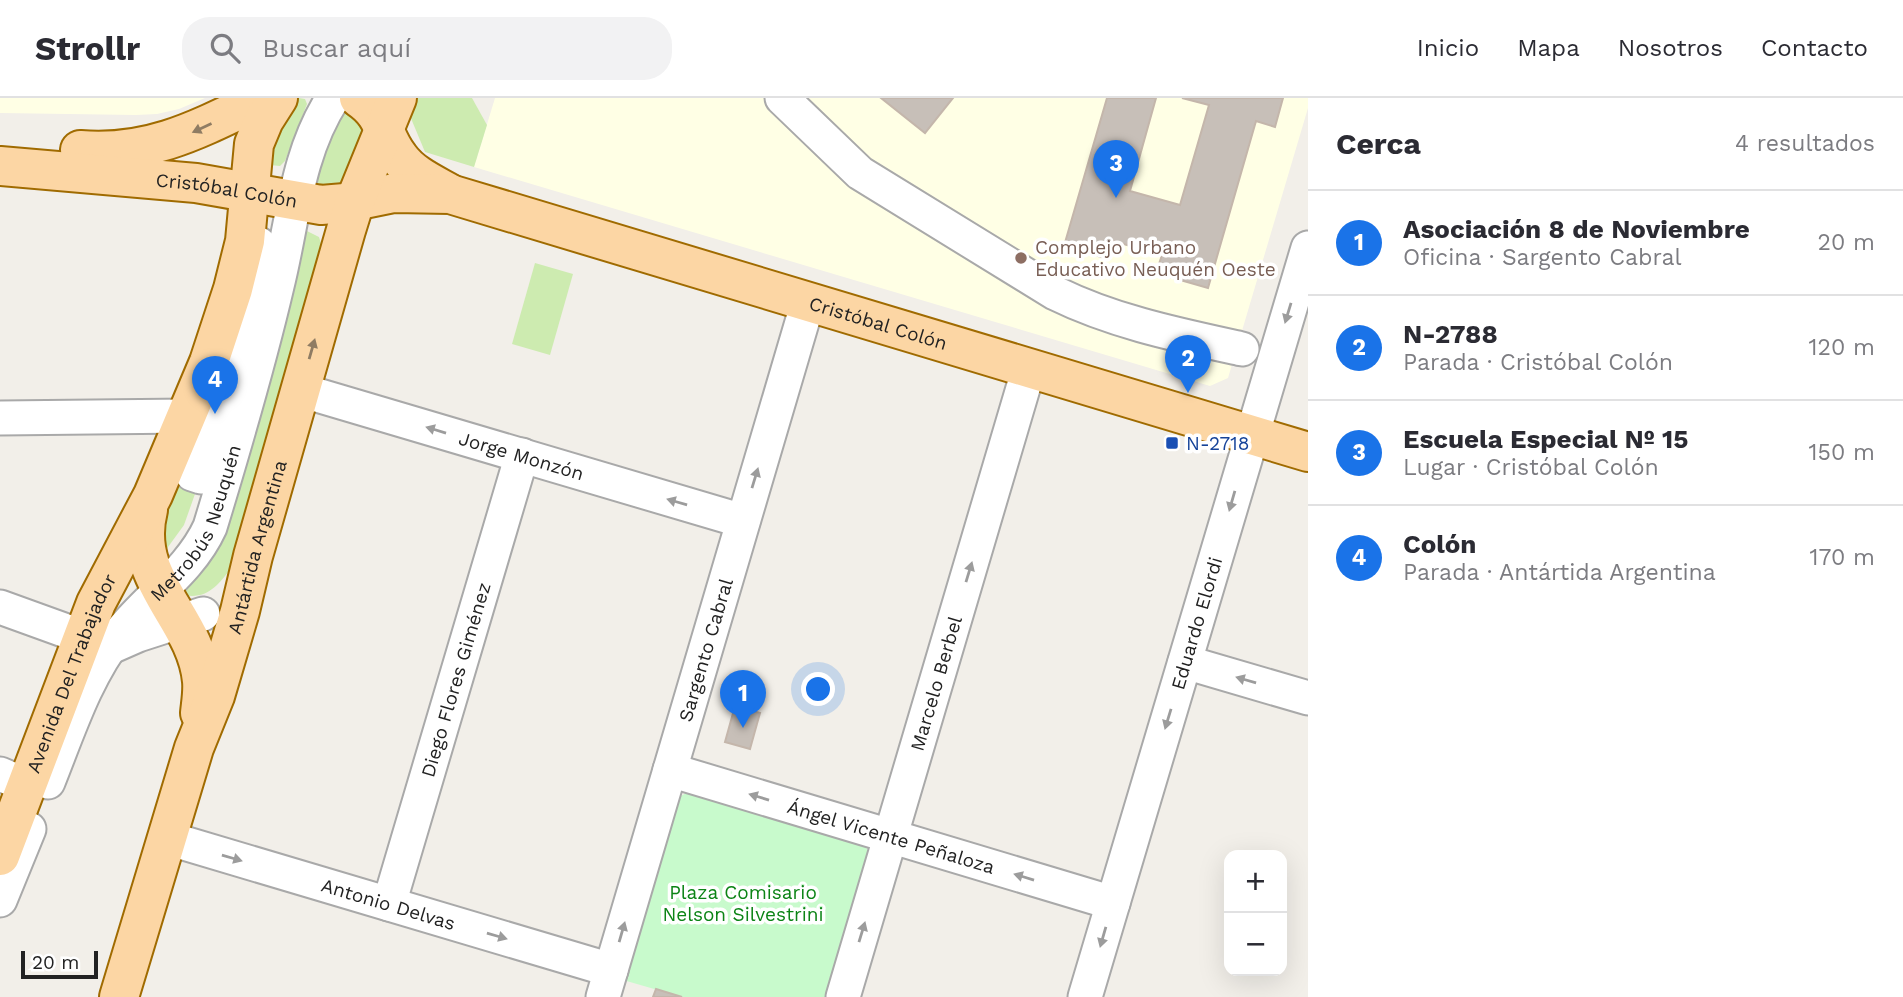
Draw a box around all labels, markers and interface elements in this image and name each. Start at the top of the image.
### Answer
search box [182,17,672,80]
text: Strollr [35,29,140,68]
icon: search [206,29,244,67]
text: Buscar aquí [262,33,411,63]
text: Inicio [1417,34,1479,62]
text: Mapa [1517,34,1580,62]
text: Nosotros [1618,34,1723,62]
text: Contacto [1761,34,1868,62]
one-way arrow [192,122,212,134]
text: Cerca [1336,126,1421,161]
text: 4 resultados [1735,130,1875,157]
pin: 3 [1093,140,1139,198]
street label: Cristóbal Colón [155,168,299,212]
text: Asociación 8 de Noviembre [1403,214,1750,244]
text: 1 [1354,229,1364,256]
text: 20 m [1818,229,1875,256]
place label: Complejo Urbano Educativo Neuquén Oeste [1035,236,1276,281]
text: Oficina · Sargento Cabral [1403,244,1682,271]
marker: Complejo Urbano Educativo Neuquén Oeste [1013,250,1029,266]
street label: Cristóbal Colón [806,291,950,354]
one-way arrow [1283,303,1293,324]
text: N-2788 [1403,319,1498,349]
text: 2 [1352,334,1366,361]
text: 120 m [1809,334,1875,361]
pin: 2 [1165,335,1211,393]
one-way arrow [307,338,317,359]
text: Parada · Cristóbal Colón [1403,349,1673,376]
pin: 4 [192,356,238,414]
one-way arrow [425,424,446,434]
text: Escuela Especial Nº 15 [1403,424,1688,454]
street label: Jorge Monzón [456,426,587,485]
place label: N-2718 [1186,432,1249,455]
marker: N-2718 [1164,435,1180,451]
text: 3 [1352,439,1366,466]
text: 150 m [1809,439,1875,466]
street label: Metrobús Neuquén [145,442,245,606]
text: Lugar · Cristóbal Colón [1403,454,1659,481]
street label: Antártida Argentina [222,457,291,637]
one-way arrow [751,467,761,488]
one-way arrow [1227,491,1237,512]
one-way arrow [666,496,687,506]
text: Colón [1403,529,1476,559]
text: 4 [1352,544,1366,571]
text: 170 m [1810,544,1875,571]
street label: Eduardo Elordi [1166,554,1227,692]
text: Parada · Antártida Argentina [1403,559,1716,586]
one-way arrow [964,562,974,583]
street label: Avenida Del Trabajador [21,570,121,776]
street label: Sargento Cabral [673,575,737,724]
street label: Diego Flores Giménez [416,579,495,780]
street label: Marcelo Berbel [905,613,967,754]
pin: 1 [720,670,766,728]
your location [801,672,835,706]
one-way arrow [1235,674,1257,685]
one-way arrow [1162,709,1172,730]
one-way arrow [749,792,770,802]
street label: Ángel Vicente Peñaloza [785,794,998,878]
map controls [1224,850,1287,976]
button: + [1224,850,1287,913]
one-way arrow [222,853,243,863]
one-way arrow [1013,871,1034,881]
street label: Antonio Delvas [319,873,458,935]
park label: Plaza Comisario Nelson Silvestrini [662,881,824,926]
button: − [1224,913,1287,976]
one-way arrow [618,921,628,942]
one-way arrow [858,921,868,942]
one-way arrow [1097,926,1108,948]
one-way arrow [487,932,508,942]
scale bar [21,948,98,980]
text: 20 m [32,951,79,974]

